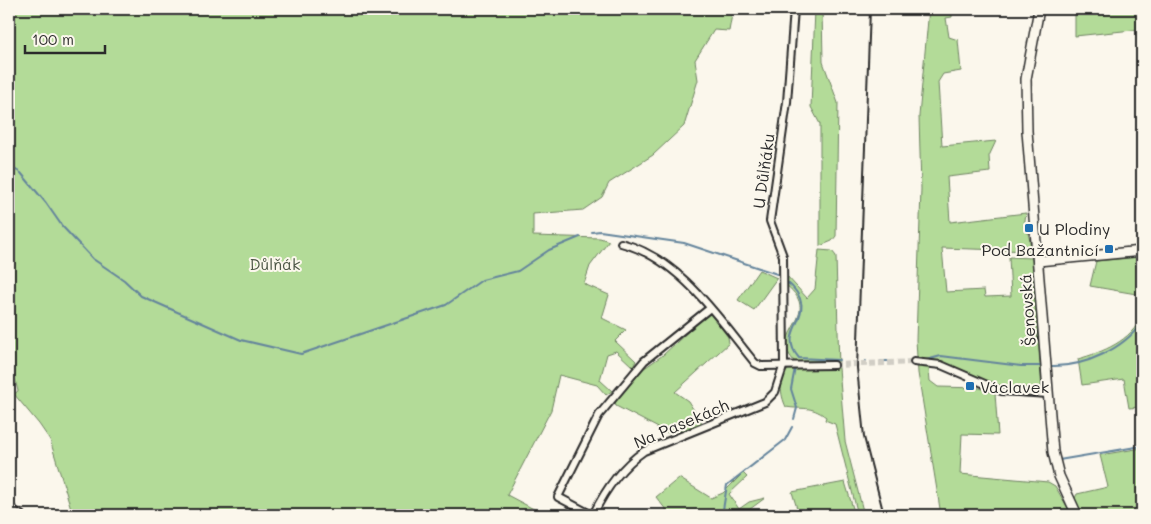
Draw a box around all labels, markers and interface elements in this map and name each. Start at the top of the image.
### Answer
scale bar [25,22,105,54]
text: 100 m [32,29,74,49]
street label: U Důlňáku [747,132,779,210]
place label: U Plodiny [1039,218,1110,239]
marker: U Plodiny [1023,222,1035,234]
place label: Pod Bažantnicí [982,239,1099,260]
marker: Pod Bažantnicí [1103,243,1115,255]
park label: Důlňák [249,253,301,274]
street label: Šenovská [1014,273,1040,347]
place label: Václavek [980,376,1049,397]
marker: Václavek [964,380,976,392]
street label: Na Pasekách [630,394,732,452]

